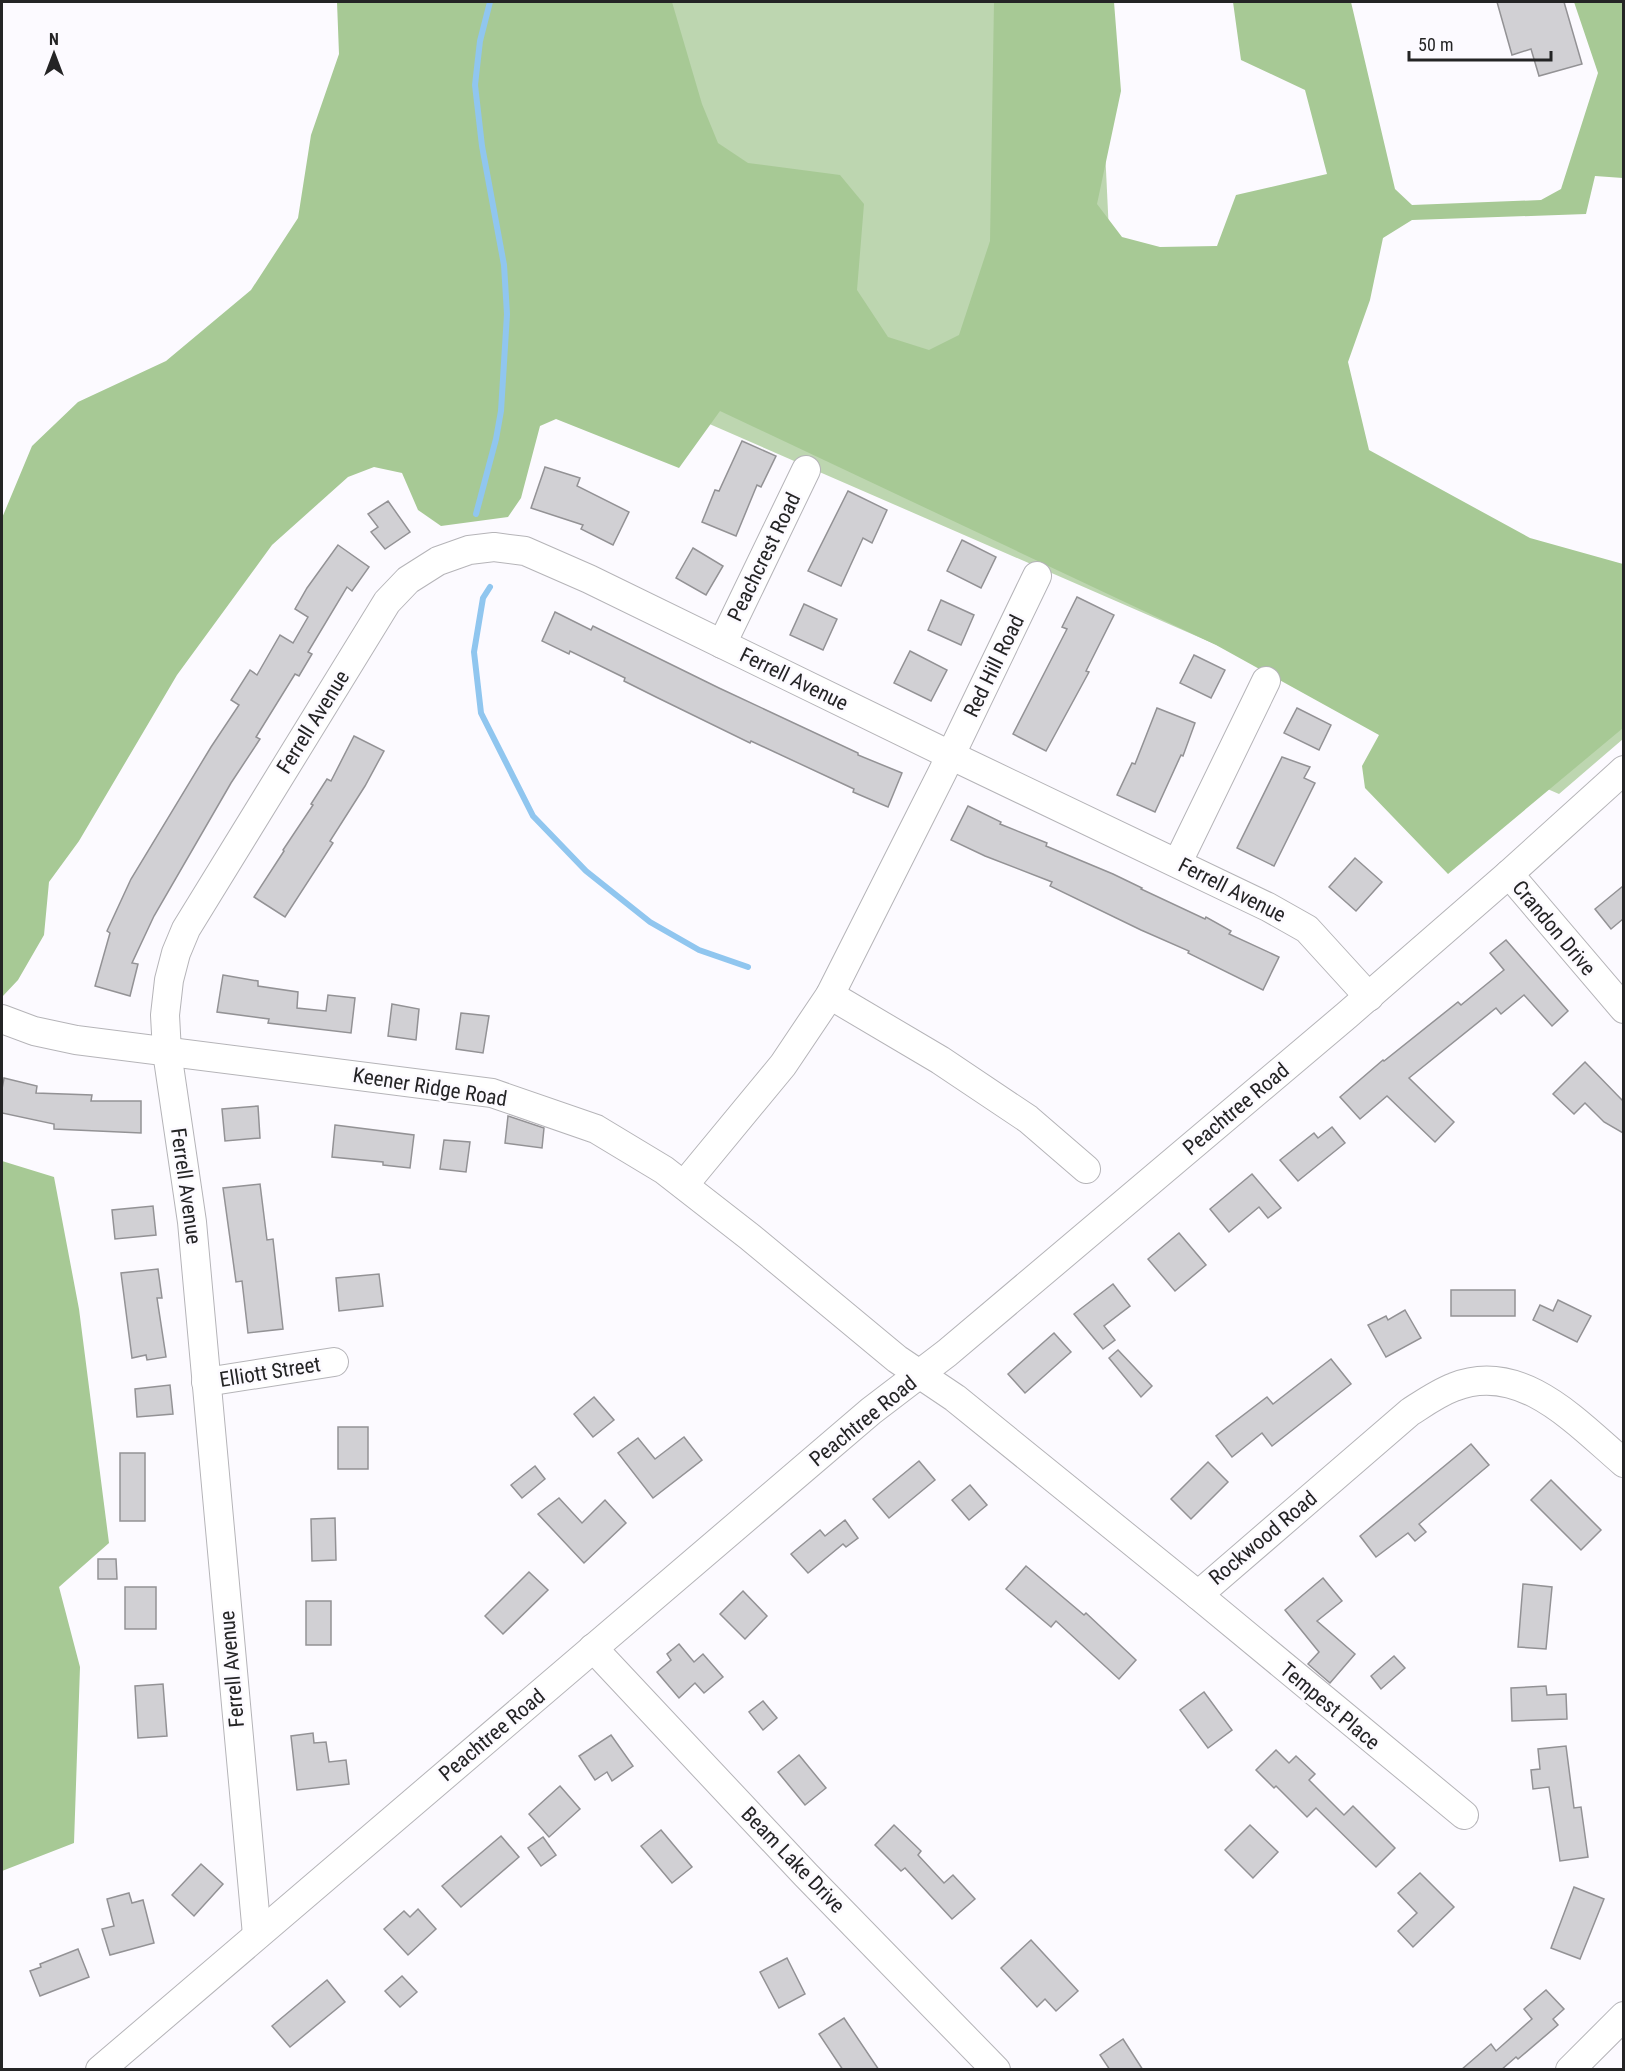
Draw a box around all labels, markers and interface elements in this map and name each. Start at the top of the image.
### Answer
north arrow [24,24,84,84]
scale bar [1409,24,1552,62]
text: N [49,30,59,49]
text: 50 m [1418,34,1453,55]
street label: Peachcrest Road [723,489,805,625]
street label: Red Hill Road [959,611,1029,721]
street label: Ferrell Avenue [736,643,852,716]
street label: Ferrell Avenue [272,666,354,778]
street label: Ferrell Avenue [1174,853,1290,927]
street label: Crandon Drive [1508,876,1601,980]
street label: Peachtree Road [1178,1058,1294,1160]
street label: Keener Ridge Road [351,1063,509,1111]
street label: Ferrell Avenue [166,1126,206,1246]
street label: Elliott Street [218,1352,322,1392]
street label: Peachtree Road [805,1371,921,1471]
street label: Rockwood Road [1204,1486,1322,1590]
street label: Ferrell Avenue [215,1609,249,1728]
street label: Tempest Place [1275,1657,1385,1755]
street label: Peachtree Road [434,1684,550,1786]
street label: Beam Lake Drive [736,1802,850,1918]

